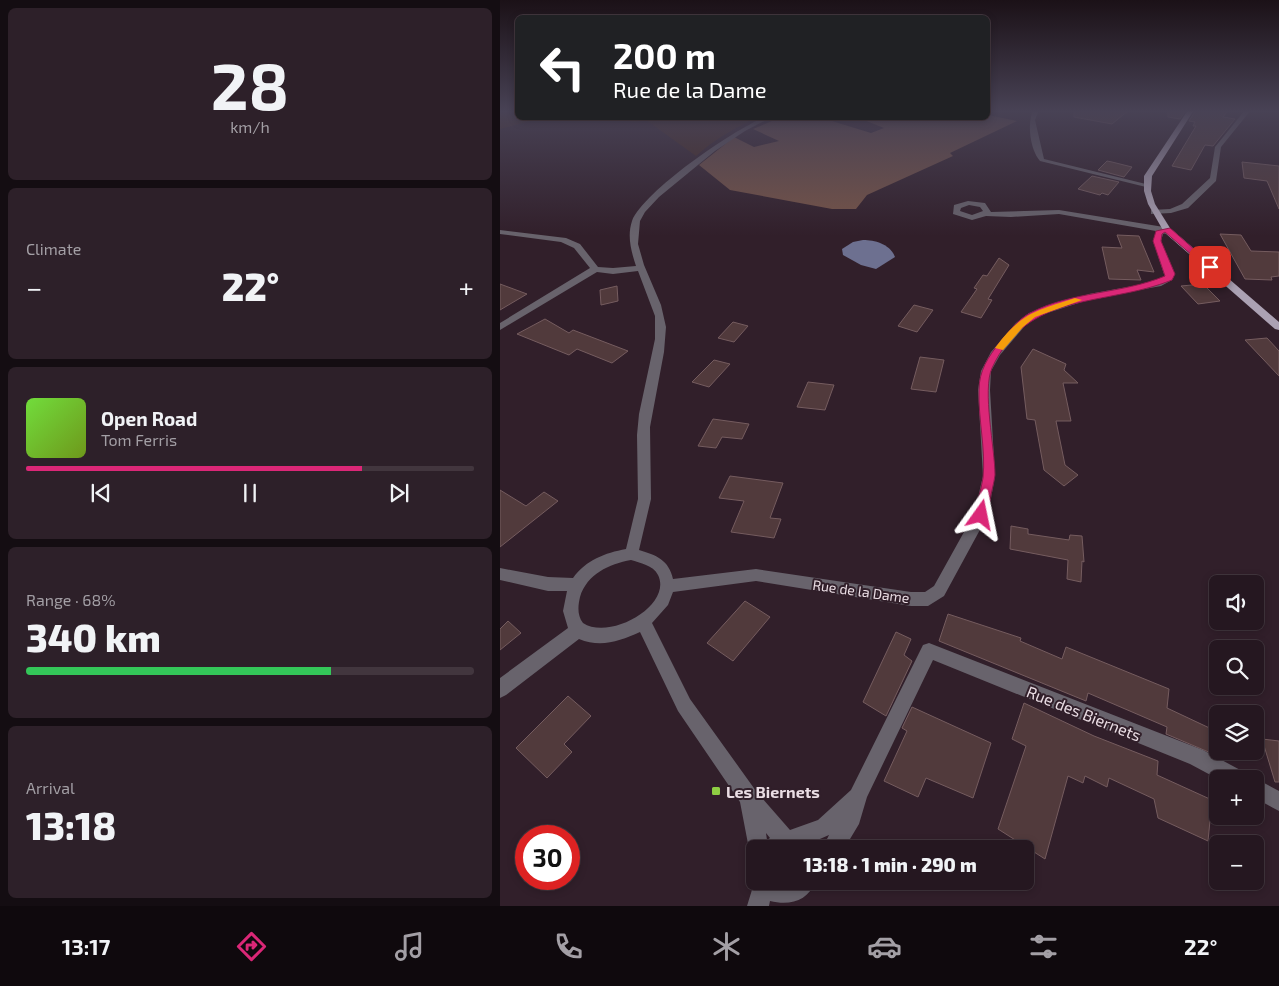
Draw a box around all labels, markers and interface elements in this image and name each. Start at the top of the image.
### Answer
text: 200 m [613,34,716,76]
icon: left [530,35,595,100]
text: 28 [211,45,289,123]
text: Rue de la Dame [613,76,766,102]
text: km/h [230,117,270,136]
text: Climate [26,239,81,258]
pin [1189,246,1231,288]
icon: arrive [1196,253,1224,281]
text: 22° [222,263,279,309]
text: − [26,270,42,304]
text: + [459,270,474,304]
text: Open Road [101,407,197,430]
text: Tom Ferris [101,430,177,449]
icon: previous [87,479,115,507]
icon: pause [236,479,264,507]
icon: next [385,479,413,507]
position arrow [954,488,1006,540]
map controls [1209,575,1264,890]
button: sound [1209,575,1264,630]
street label: Rue de la Dame [811,576,911,606]
text: Range · 68% [26,590,116,609]
text: 340 km [26,614,161,660]
button: search [1209,640,1264,695]
street label: Rue des Biernets [1024,681,1144,745]
button: layers [1209,705,1264,760]
button: + [1209,770,1264,825]
text: Arrival [26,778,75,797]
place label: Les Biernets [726,782,820,801]
marker: Les Biernets [710,785,722,797]
text: 13:18 [26,802,116,848]
speed limit sign: 30 [515,825,580,890]
button: − [1209,835,1264,890]
text: 13:18 · 1 min · 290 m [803,853,977,876]
icon: directions [234,929,269,964]
icon: music [392,929,427,964]
icon: phone [551,929,586,964]
icon: climate [709,929,744,964]
icon: car [867,929,902,964]
icon: filters [1026,929,1061,964]
text: 13:17 [62,933,110,959]
text: 22° [1184,933,1217,959]

